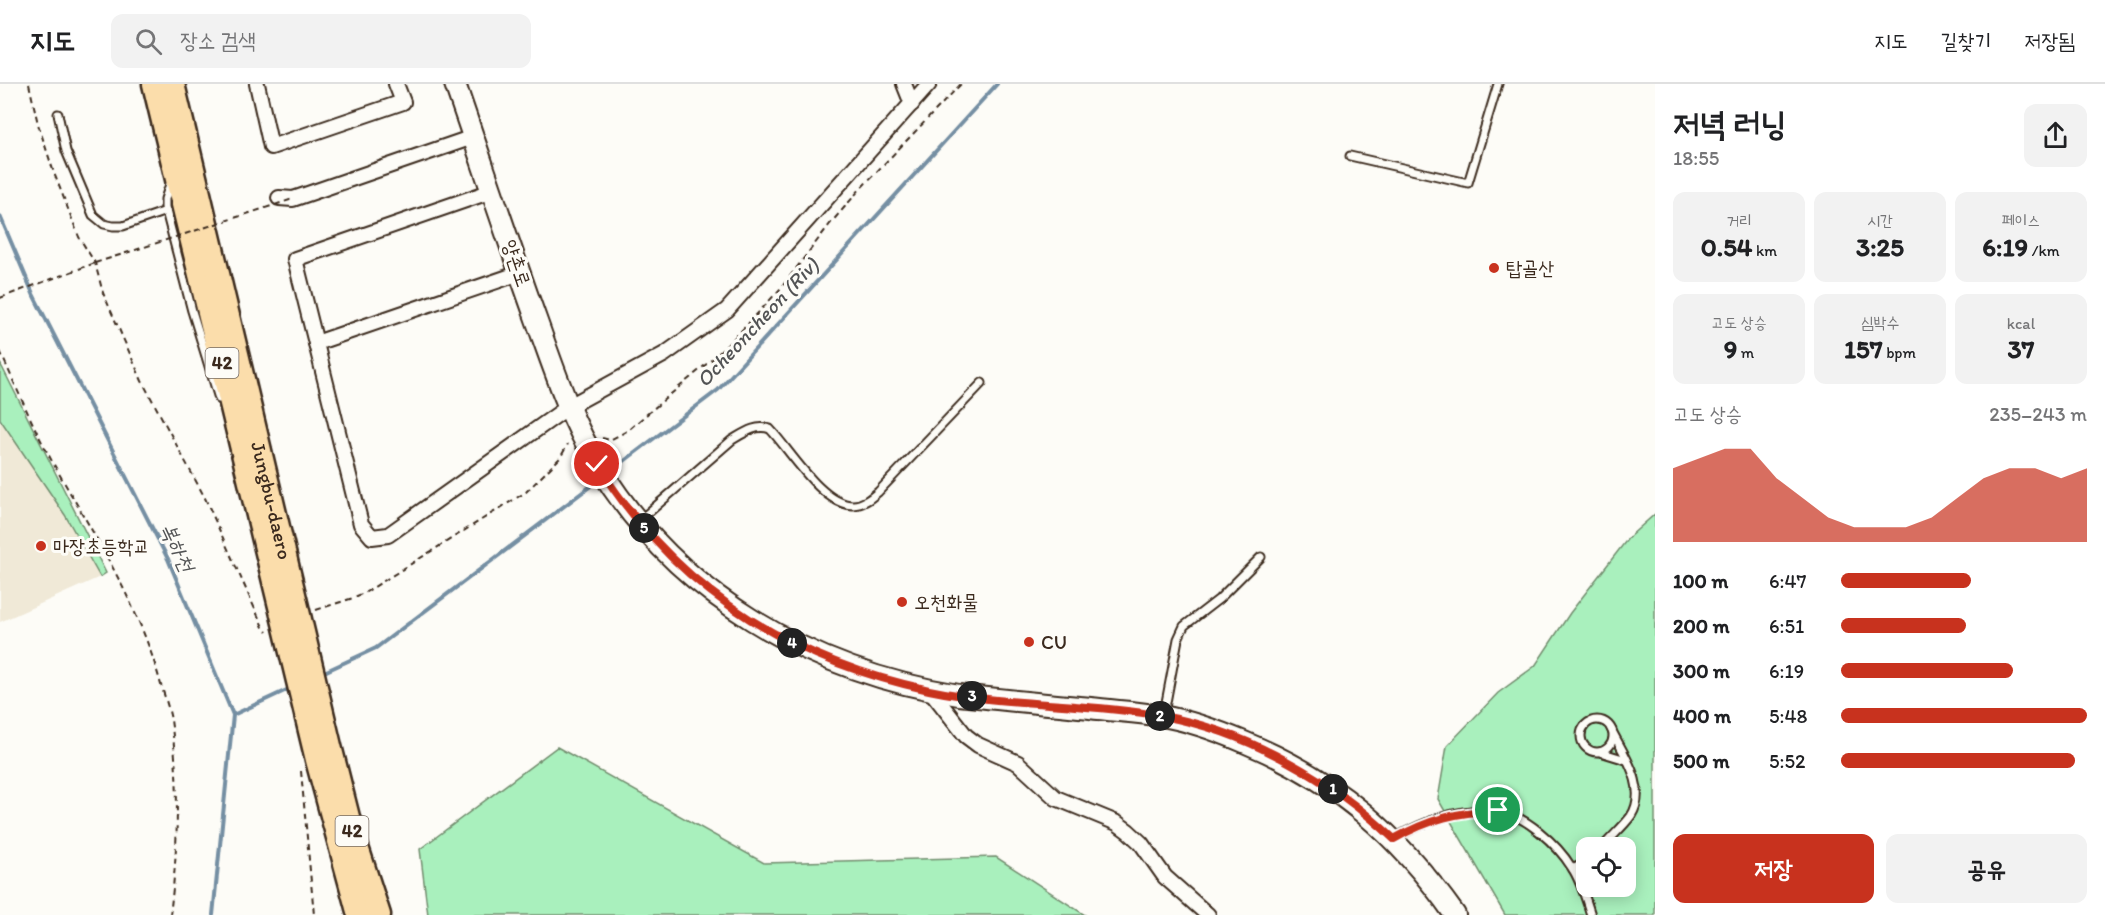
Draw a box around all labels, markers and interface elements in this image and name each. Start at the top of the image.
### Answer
search box [111,14,531,68]
text: 지도 [30,23,75,57]
icon: search [132,25,165,58]
text: 장소 검색 [180,27,256,54]
text: 지도 [1874,28,1908,53]
text: 길찾기 [1941,28,1991,53]
text: 저장됨 [2024,28,2075,53]
text: 저녁 러닝 [1673,104,1787,143]
button: share [2024,104,2087,167]
text: 18:55 [1673,146,1719,170]
text: 거리 [1726,211,1752,230]
text: 시간 [1867,211,1893,230]
text: 페이스 [2002,211,2040,230]
text: 0.54 [1701,231,1752,263]
text: 3:25 [1856,231,1904,263]
text: 6:19 [1982,231,2028,263]
street label: 양촌로 [498,236,536,290]
text: km [1752,241,1777,260]
text: /km [2028,241,2060,260]
water label: Ocheoncheon (Riv) [691,251,824,392]
place label: 탑골산 [1506,256,1554,280]
marker: 탑골산 [1487,261,1501,275]
text: 고도 상승 [1711,313,1767,332]
text: 심박수 [1861,313,1899,332]
text: kcal [2007,314,2035,333]
text: 9 [1724,333,1737,365]
text: 157 [1844,333,1883,365]
text: 37 [2007,333,2035,365]
text: m [1737,343,1754,362]
text: bpm [1883,343,1916,362]
road number: 42 [206,348,238,378]
text: 고도 상승 [1673,402,1742,426]
text: 235–243 m [1989,402,2087,426]
pin [571,438,622,489]
street label: Jungbu-daero [246,439,297,562]
icon: check [580,447,613,480]
pin: 5 [629,513,659,543]
text: 5 [640,518,648,537]
water label: 복하천 [156,519,201,577]
place label: 마장초등학교 [53,534,150,558]
marker: 마장초등학교 [34,539,48,553]
text: 100 m [1673,569,1728,593]
text: 6:47 [1769,569,1806,593]
place label: 오천화물 [914,590,978,614]
marker: 오천화물 [895,595,909,609]
text: 200 m [1673,614,1729,638]
text: 6:51 [1769,614,1804,638]
pin: 4 [777,628,807,658]
place label: CU [1041,630,1067,654]
text: 4 [787,633,797,652]
marker: CU [1022,635,1036,649]
text: 300 m [1673,659,1730,683]
text: 6:19 [1769,659,1804,683]
pin: 3 [957,681,987,711]
text: 3 [968,686,976,705]
pin: 2 [1145,701,1175,731]
text: 400 m [1673,704,1731,728]
text: 5:48 [1769,704,1807,728]
text: 2 [1156,706,1164,725]
text: 500 m [1673,749,1729,773]
text: 5:52 [1769,749,1805,773]
pin: 1 [1318,774,1348,804]
text: 1 [1329,779,1337,798]
pin [1472,784,1523,835]
icon: arrive [1481,793,1514,826]
road number: 42 [336,816,368,846]
button: 저장 [1673,834,1874,903]
button: 공유 [1886,834,2087,903]
map controls [1576,837,1636,897]
button: locate [1576,837,1636,897]

